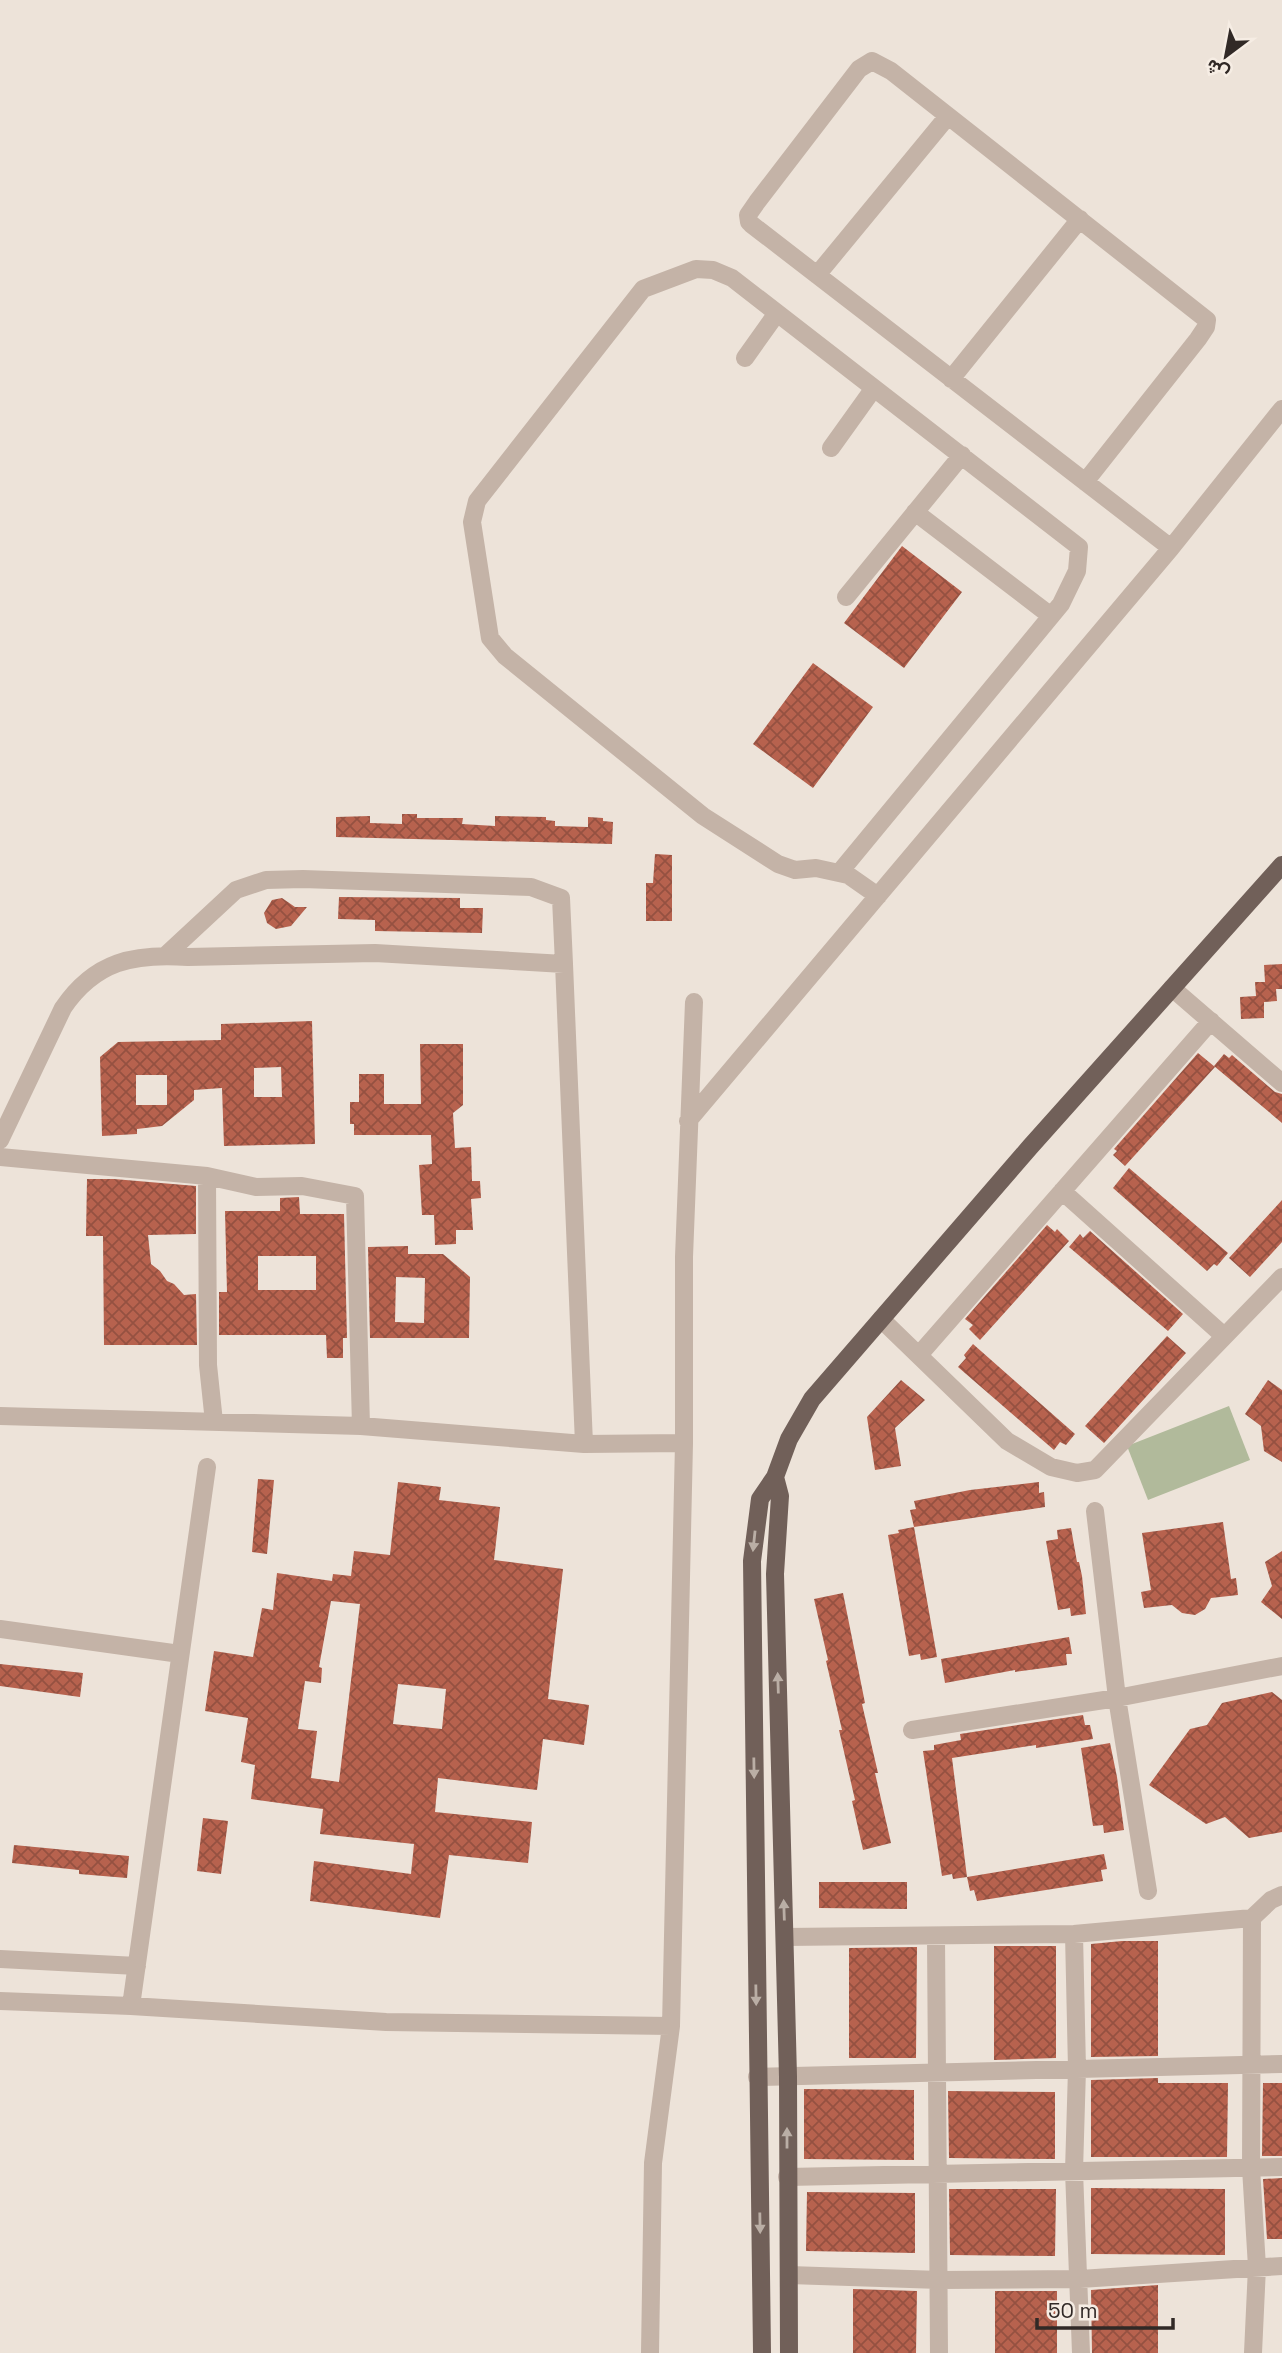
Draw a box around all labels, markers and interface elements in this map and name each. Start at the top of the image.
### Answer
north arrow [1191,21,1261,91]
text: ش [1201,53,1234,87]
one-way arrow [748,1530,759,1552]
one-way arrow [772,1672,784,1694]
one-way arrow [748,1757,760,1779]
one-way arrow [779,1899,790,1921]
one-way arrow [751,1985,762,2007]
one-way arrow [781,2127,793,2149]
one-way arrow [754,2212,766,2234]
scale bar [1037,2286,1174,2330]
text: 50 m [1048,2297,1098,2324]

